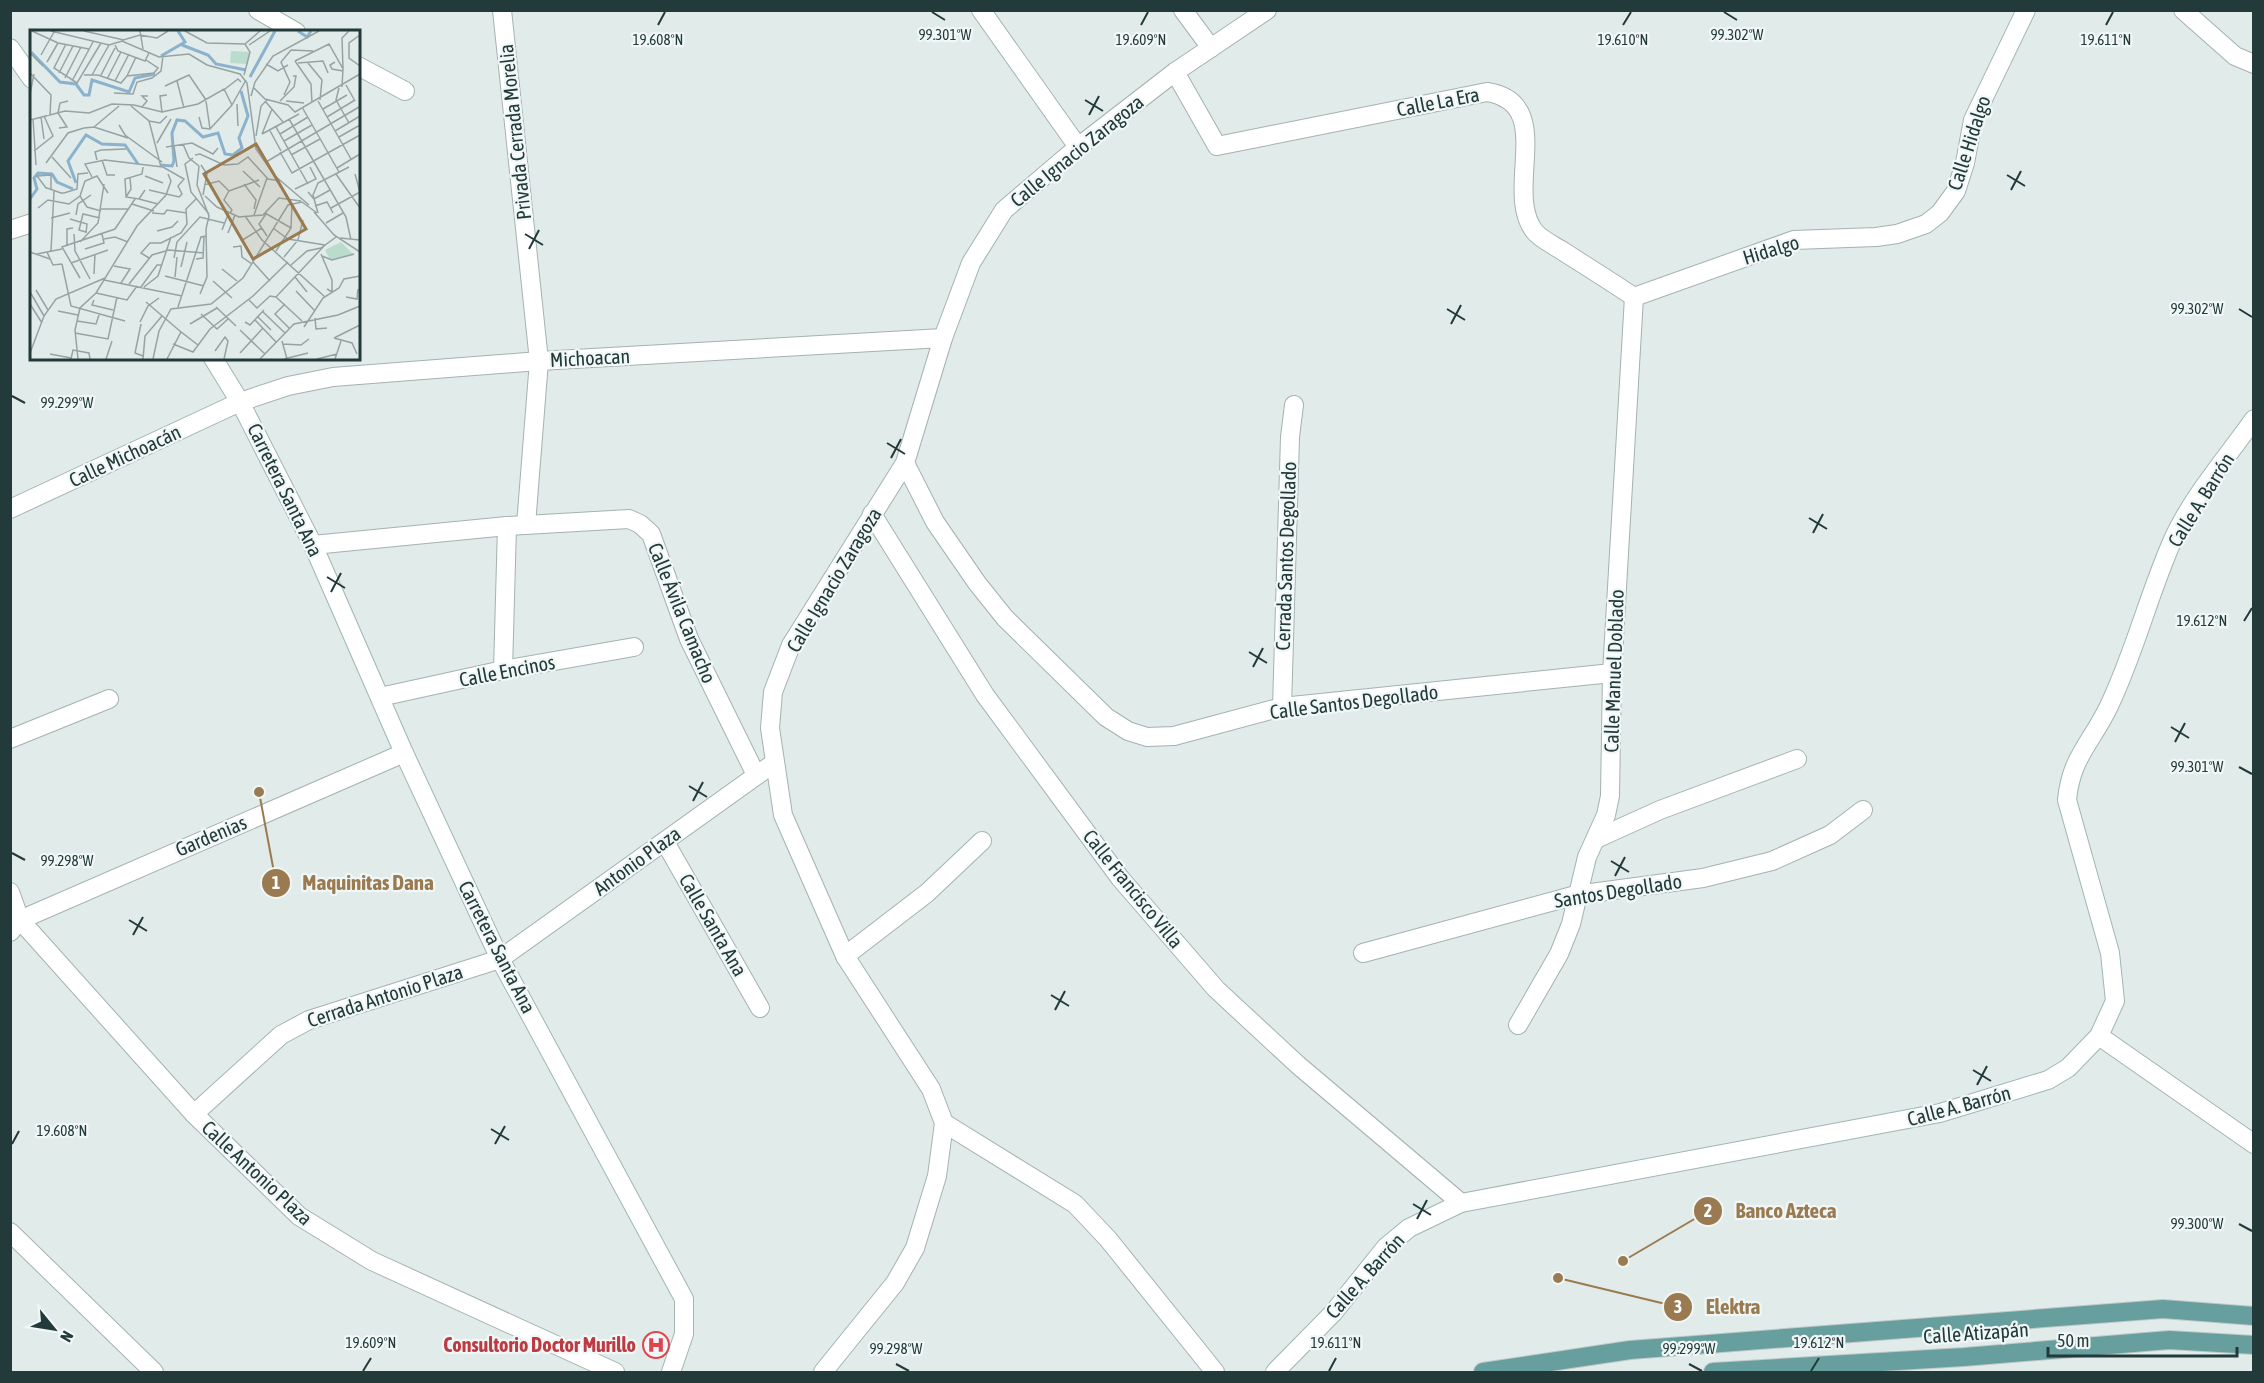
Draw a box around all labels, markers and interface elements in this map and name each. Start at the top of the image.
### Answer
text: 99.301°W [919,26,972,43]
text: 99.302°W [1711,26,1764,43]
inset map [30,30,360,360]
text: 19.608°N [633,31,683,48]
text: 19.609°N [1116,31,1166,48]
text: 19.610°N [1598,31,1648,48]
text: 19.611°N [2081,31,2131,48]
street label: Privada Cerrada Morelia [494,43,535,221]
street label: Calle La Era [1395,82,1481,121]
street label: Calle Ignacio Zaragoza [1006,90,1148,211]
street label: Calle Hidalgo [1942,93,1995,193]
street label: Hidalgo [1740,230,1802,269]
text: 99.302°W [2171,300,2224,317]
street label: Michoacan [549,344,631,371]
text: 99.299°W [41,394,94,411]
street label: Carretera Santa Ana [243,419,328,560]
street label: Calle Michoacán [65,420,184,491]
street label: Calle A. Barrón [2163,449,2238,551]
street label: Cerrada Santos Degollado [1271,461,1300,651]
street label: Calle Ignacio Zaragoza [781,503,886,656]
street label: Calle Ávila Camacho [644,539,721,686]
street label: Calle Manuel Doblado [1599,589,1628,753]
text: 19.612°N [2177,612,2227,629]
street label: Calle Encinos [457,650,557,691]
street label: Calle Santos Degollado [1268,680,1439,723]
text: 99.301°W [2171,758,2224,775]
street label: Gardenias [172,810,250,861]
street label: Antonio Plaza [589,821,685,900]
street label: Calle Francisco Villa [1079,825,1188,952]
text: 99.298°W [41,852,94,869]
callout: Maquinitas Dana [261,863,446,902]
street label: Calle Santa Ana [675,869,752,980]
street label: Santos Degollado [1553,869,1683,912]
text: Maquinitas Dana [302,870,434,894]
text: 1 [272,872,280,893]
street label: Carretera Santa Ana [454,877,541,1017]
street label: Cerrada Antonio Plaza [304,960,465,1032]
street label: Calle A. Barrón [1905,1081,2013,1130]
street label: Calle Antonio Plaza [197,1116,317,1230]
text: 19.608°N [37,1122,87,1139]
callout: Banco Azteca [1693,1191,1848,1230]
text: Banco Azteca [1735,1198,1837,1222]
text: 2 [1704,1200,1712,1221]
text: 99.300°W [2171,1215,2224,1232]
street label: Calle A. Barrón [1321,1228,1409,1323]
callout: Elektra [1663,1287,1772,1326]
text: Elektra [1706,1294,1761,1318]
text: 3 [1674,1296,1682,1317]
north arrow [24,1299,84,1359]
street label: Calle Atizapán [1922,1317,2029,1348]
scale bar [2048,1320,2237,1358]
text: N [57,1328,77,1345]
hospital icon: Consultorio Doctor Murillo [641,1330,671,1360]
text: 50 m [2057,1330,2089,1351]
place label: Consultorio Doctor Murillo [443,1333,636,1356]
text: 19.609°N [346,1334,396,1351]
text: 19.611°N [1311,1334,1361,1351]
text: 19.612°N [1794,1334,1844,1351]
text: 99.298°W [870,1340,923,1357]
text: 99.299°W [1663,1340,1716,1357]

